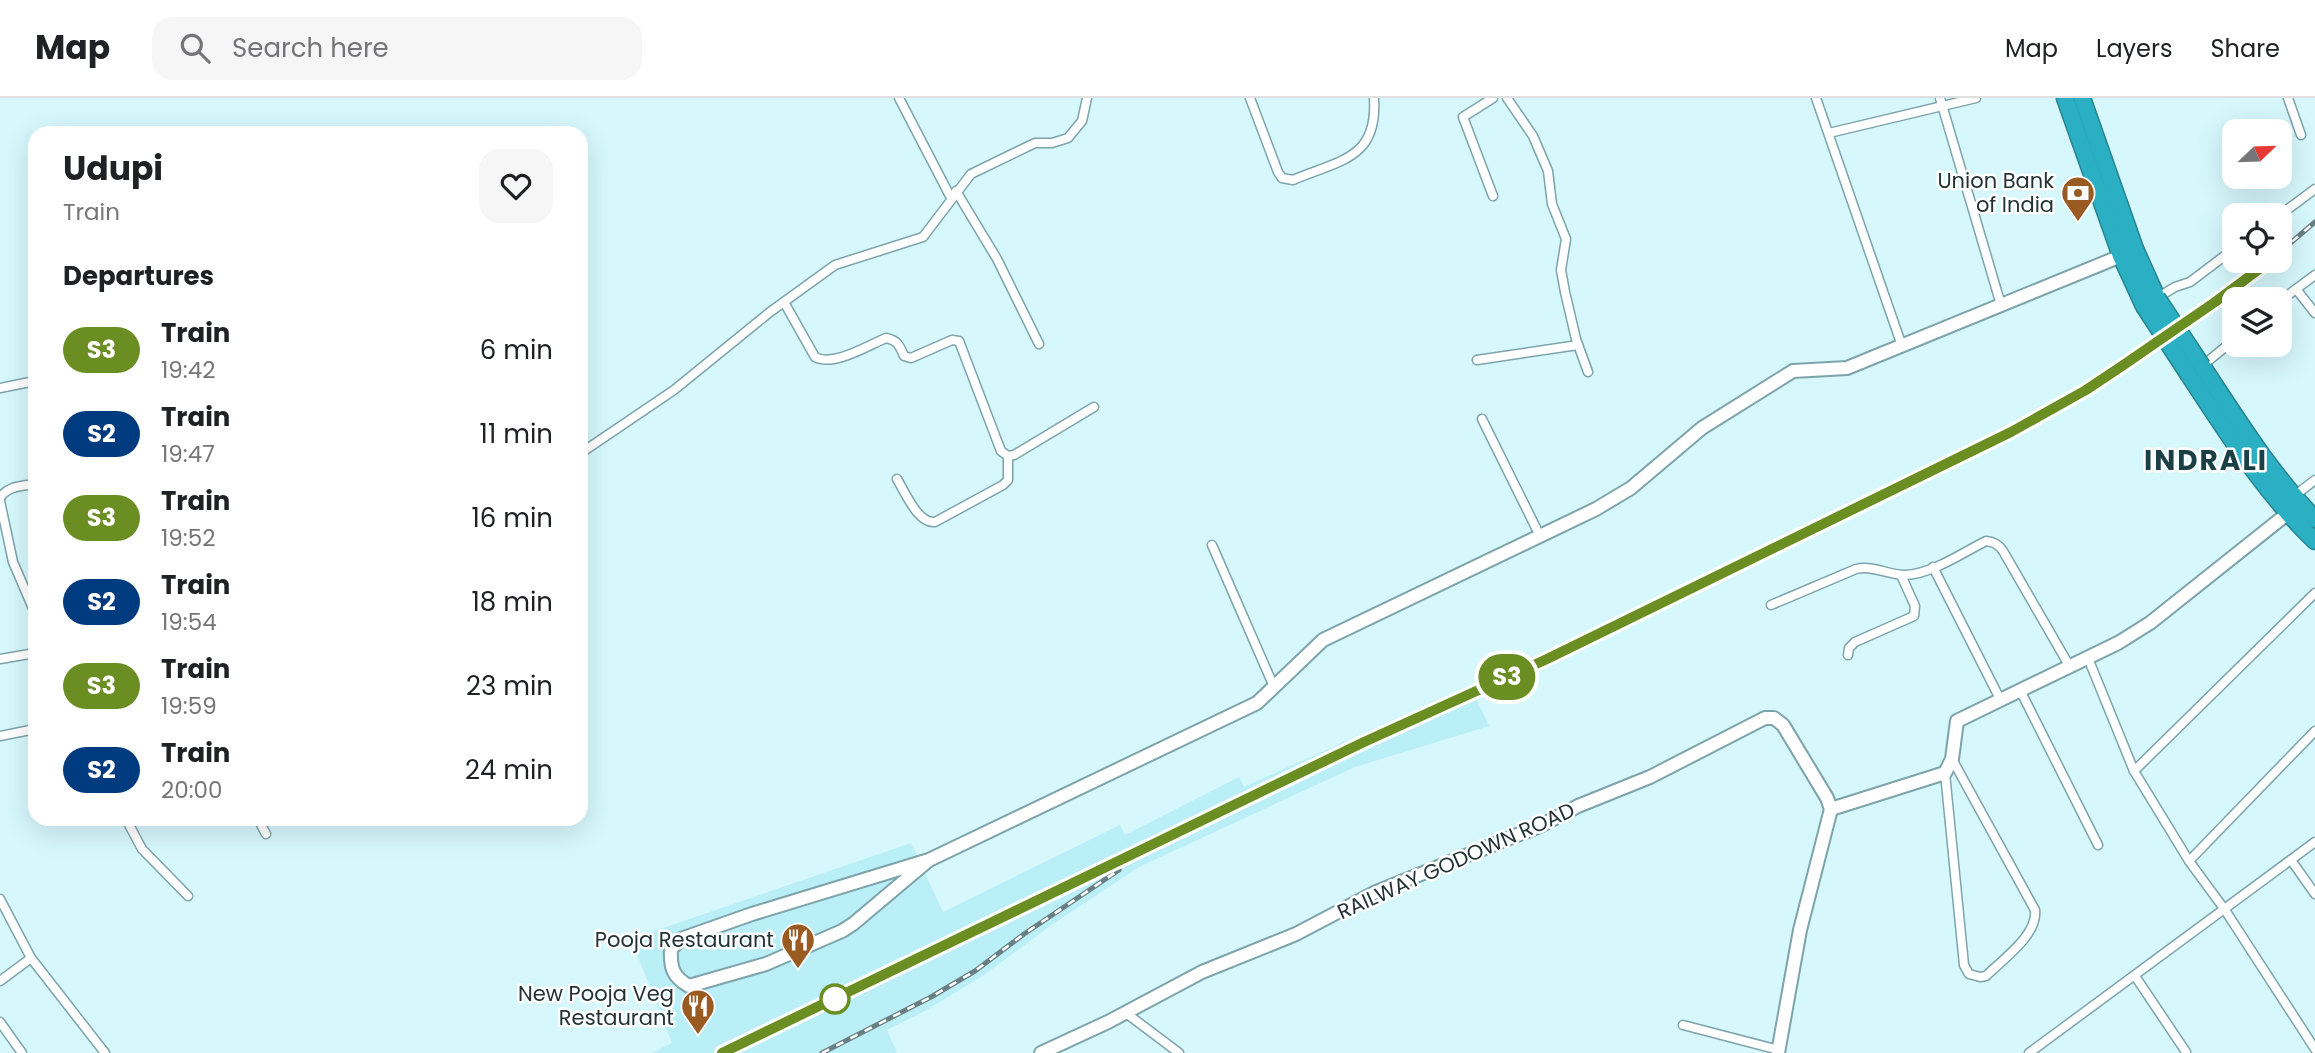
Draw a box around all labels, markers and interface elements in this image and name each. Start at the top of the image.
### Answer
search box [152,17,642,80]
text: Map [35,24,110,71]
icon: search [176,29,214,67]
text: Search here [232,30,389,66]
text: Map [2005,32,2058,65]
text: Layers [2096,32,2172,65]
text: Share [2210,32,2280,65]
north arrow [2222,119,2292,189]
map controls [2222,119,2292,357]
text: Udupi [63,145,163,192]
button: heart [479,149,553,223]
place label: Union Bank of India [1937,166,2054,219]
bank icon: Union Bank of India [2059,174,2097,223]
text: Train [63,196,120,228]
button: locate [2222,203,2292,273]
text: Departures [63,258,214,294]
button: layers [2222,287,2292,357]
text: Train [161,315,230,351]
text: 6 min [480,332,553,368]
text: S3 [87,333,116,366]
text: 19:42 [161,354,215,386]
text: Train [161,399,230,435]
text: 11 min [480,416,553,452]
text: S2 [87,417,116,450]
text: 19:47 [161,438,215,470]
district label: INDRALI [2144,441,2268,480]
text: Train [161,483,230,519]
text: 16 min [471,500,553,536]
text: S3 [87,501,116,534]
text: 19:52 [161,522,215,554]
text: Train [161,567,230,603]
text: 18 min [472,584,553,620]
text: S2 [87,585,116,618]
text: 19:54 [161,606,217,638]
text: Train [161,651,230,687]
line badge: S3 [1476,654,1538,700]
text: S3 [1492,660,1522,693]
text: 23 min [466,668,553,704]
text: S3 [87,669,116,702]
text: 19:59 [161,690,217,722]
text: Train [161,735,230,771]
text: 24 min [465,752,553,788]
text: S2 [87,753,116,786]
text: 20:00 [161,774,222,806]
street label: RAILWAY GODOWN ROAD [1332,795,1579,926]
restaurant icon: Pooja Restaurant [779,921,817,970]
place label: Pooja Restaurant [595,925,774,954]
place label: New Pooja Veg Restaurant [518,979,674,1032]
unlabelled marker [820,984,850,1014]
restaurant icon: New Pooja Veg Restaurant [679,987,717,1036]

